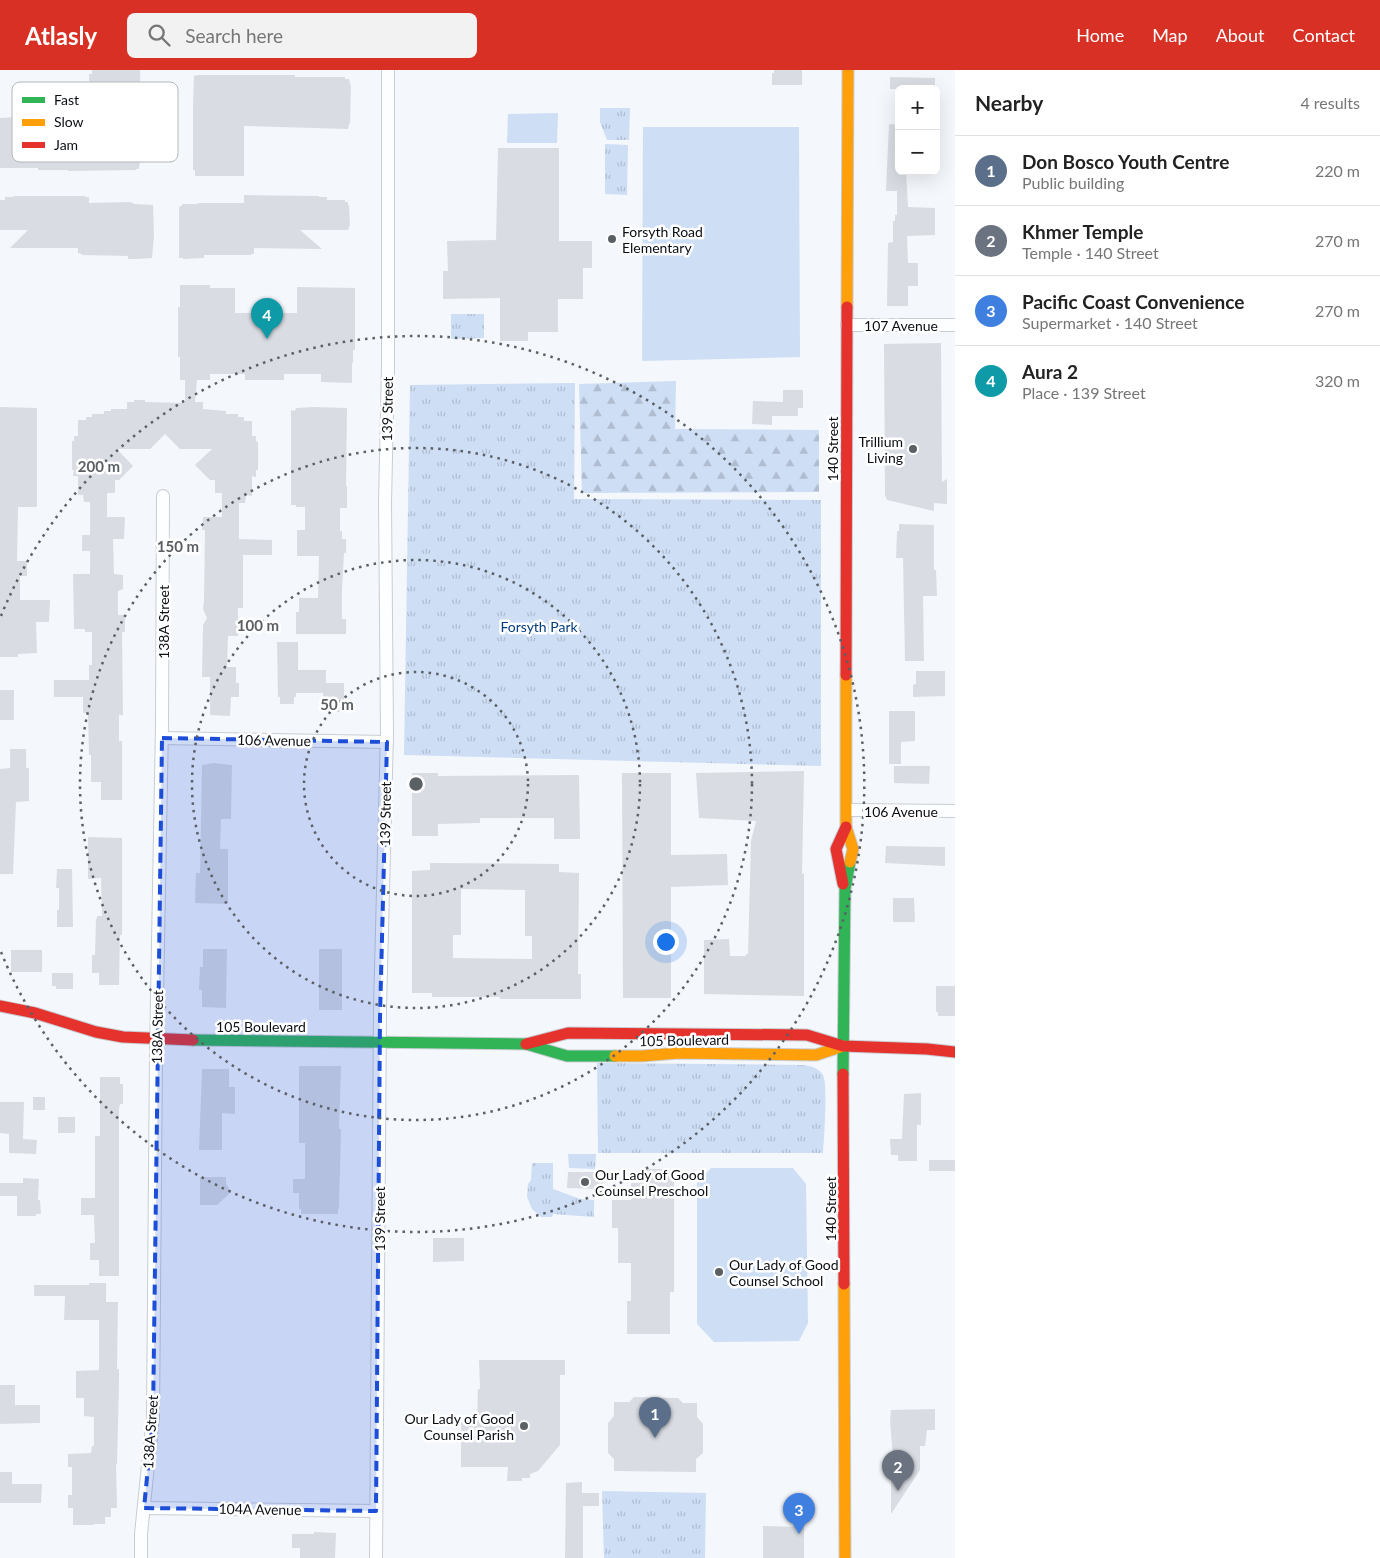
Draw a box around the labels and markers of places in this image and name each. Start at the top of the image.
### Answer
place label: Forsyth Road Elementary [622,223,703,256]
marker: Forsyth Road Elementary [606,233,618,245]
pin: 4 [251,298,283,339]
place label: Trillium Living [859,433,903,466]
marker: Trillium Living [907,443,919,455]
centre of rings [407,775,425,793]
place label: Our Lady of Good Counsel Preschool [595,1166,708,1199]
marker: Our Lady of Good Counsel Preschool [579,1176,591,1188]
place label: Our Lady of Good Counsel School [729,1256,839,1289]
marker: Our Lady of Good Counsel School [713,1266,725,1278]
pin: 1 [639,1397,671,1438]
place label: Our Lady of Good Counsel Parish [404,1410,514,1443]
marker: Our Lady of Good Counsel Parish [518,1420,530,1432]
pin: 2 [882,1450,914,1491]
pin: 3 [783,1493,815,1534]

